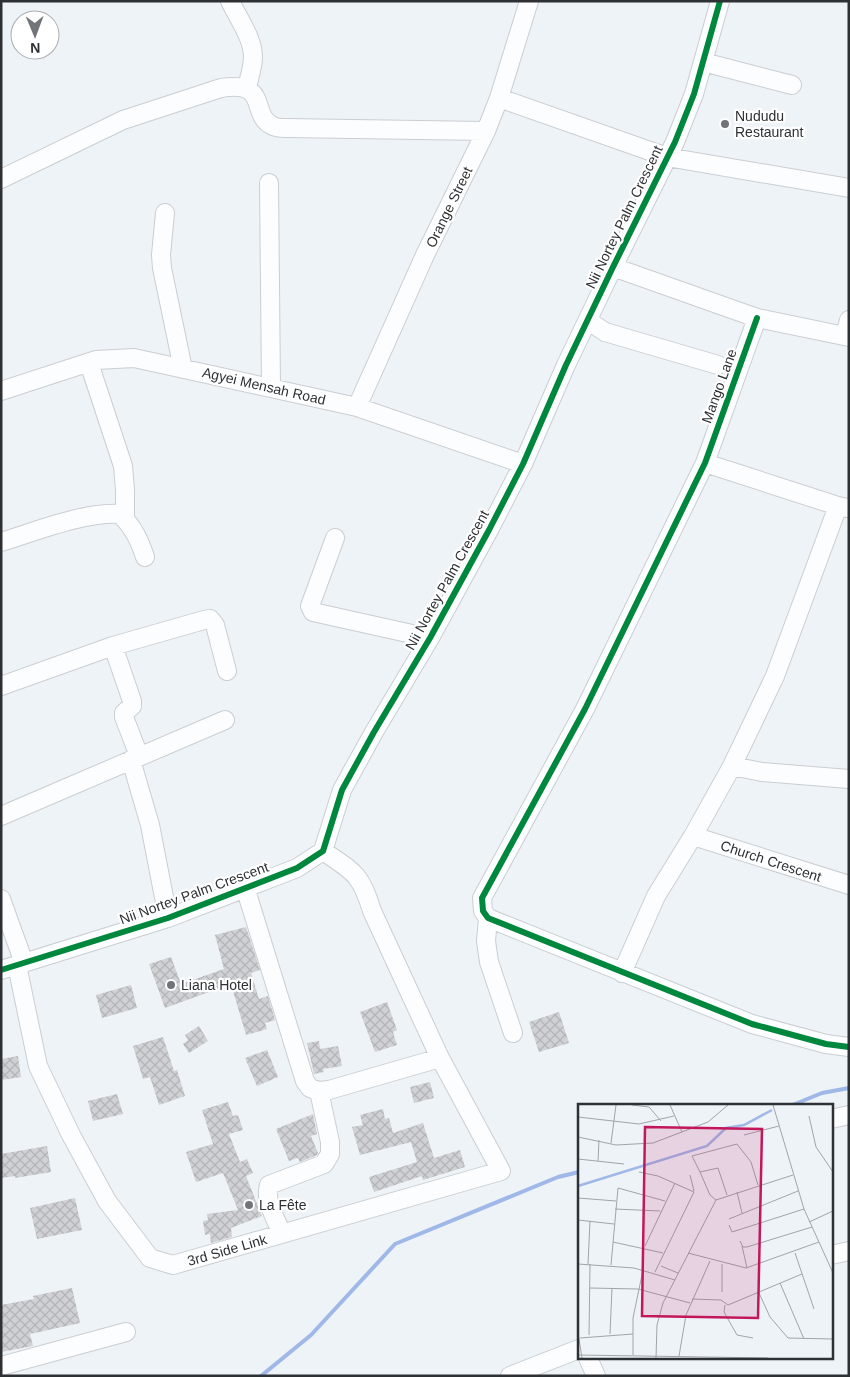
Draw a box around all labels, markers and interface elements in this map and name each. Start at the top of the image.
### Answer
north arrow [10,10,60,60]
text: N [30,40,40,56]
place label: Nududu Restaurant [735,108,804,140]
marker: Nududu Restaurant [719,118,731,130]
street label: Nii Nortey Palm Crescent [582,143,666,291]
street label: Orange Street [423,164,476,250]
street label: Mango Lane [698,346,740,425]
street label: Agyei Mensah Road [201,364,327,408]
street label: Nii Nortey Palm Crescent [402,507,492,653]
street label: Church Crescent [719,837,824,885]
street label: Nii Nortey Palm Crescent [117,859,271,927]
place label: Liana Hotel [181,977,252,993]
marker: Liana Hotel [165,979,177,991]
inset map [578,1104,832,1360]
place label: La Fête [259,1197,307,1213]
marker: La Fête [243,1199,255,1211]
street label: 3rd Side Link [186,1231,269,1269]

